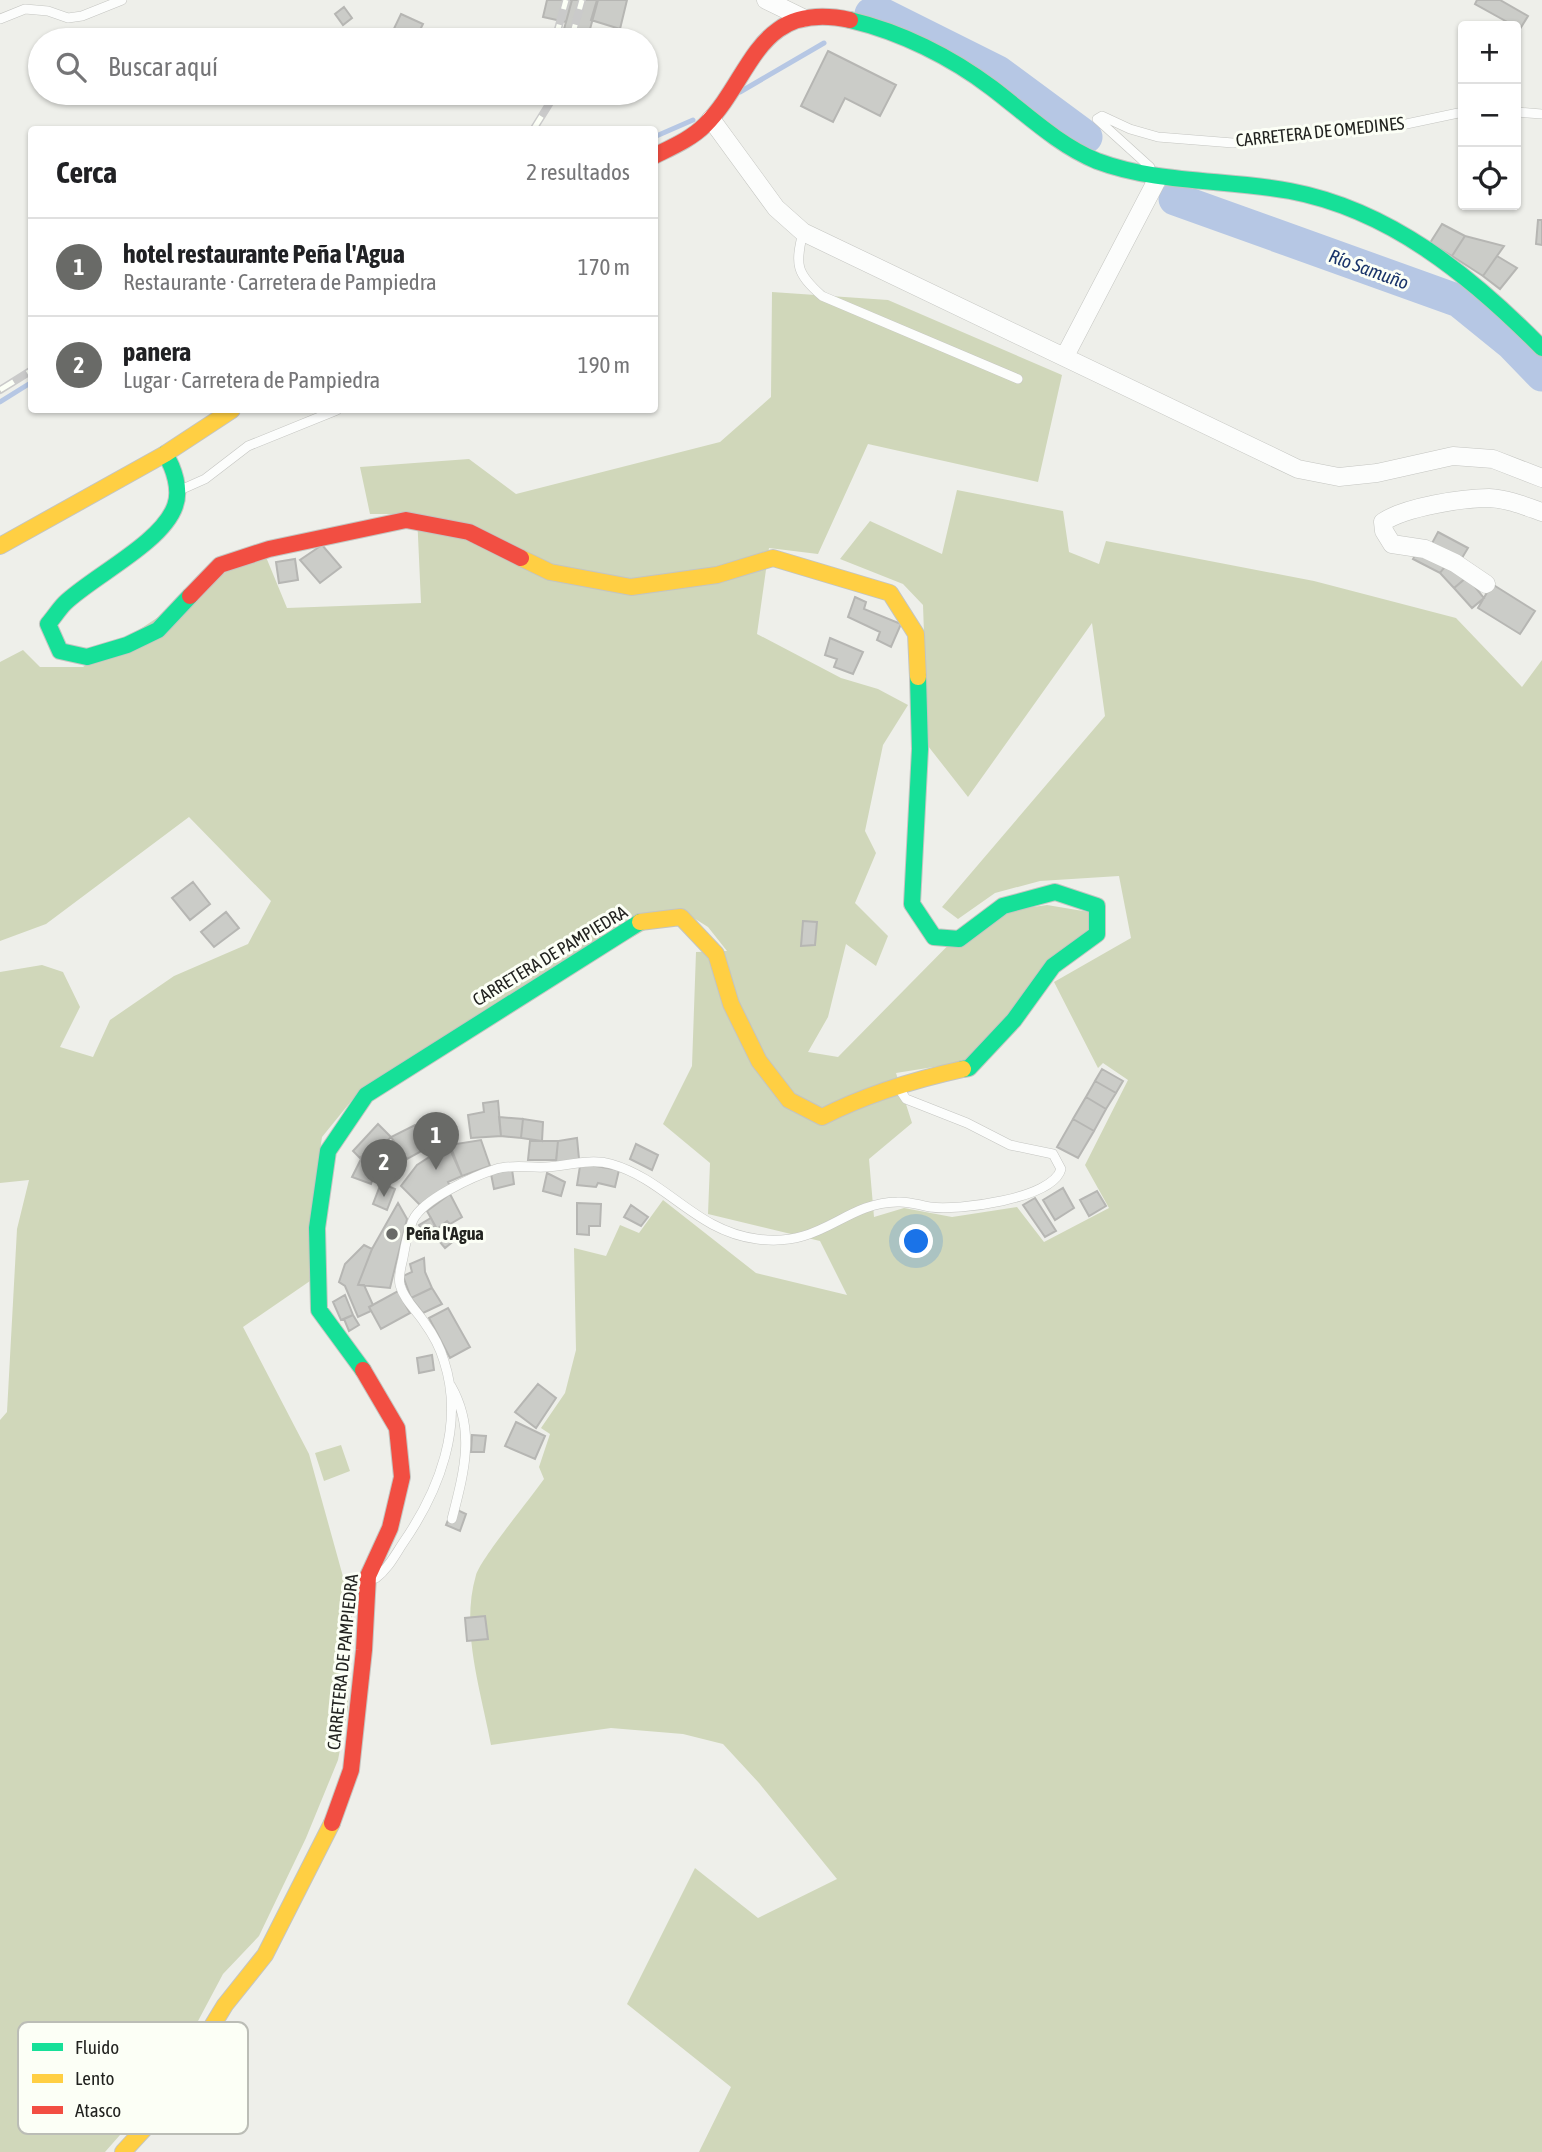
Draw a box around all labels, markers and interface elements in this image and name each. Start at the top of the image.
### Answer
map controls [1458,21,1521,210]
button: + [1458,21,1521,84]
search box [28,28,658,105]
icon: search [52,48,90,86]
text: Buscar aquí [108,52,218,82]
button: − [1458,84,1521,147]
street label: CARRETERA DE OMEDINES [1235,112,1406,151]
button: locate [1458,147,1521,210]
text: Cerca [56,155,117,189]
text: 2 resultados [526,159,630,185]
text: hotel restaurante Peña l'Agua [123,239,405,269]
water label: Río Samuño [1326,244,1412,294]
text: 1 [74,254,84,280]
text: 170 m [578,254,630,280]
text: Restaurante · Carretera de Pampiedra [123,269,437,295]
text: panera [123,337,191,367]
text: 2 [74,352,84,378]
text: 190 m [578,352,630,378]
text: Lugar · Carretera de Pampiedra [123,367,380,393]
street label: CARRETERA DE PAMPIEDRA [469,901,631,1010]
pin: 1 [413,1112,459,1170]
pin: 2 [361,1139,407,1197]
place label: Peña l'Agua [406,1223,484,1244]
your location [899,1224,933,1258]
marker: Peña l'Agua [384,1226,400,1242]
street label: CARRETERA DE PAMPIEDRA [323,1573,362,1751]
legend [18,2022,248,2134]
text: Fluido [75,2036,119,2058]
text: Lento [75,2067,114,2089]
text: Atasco [75,2099,121,2121]

